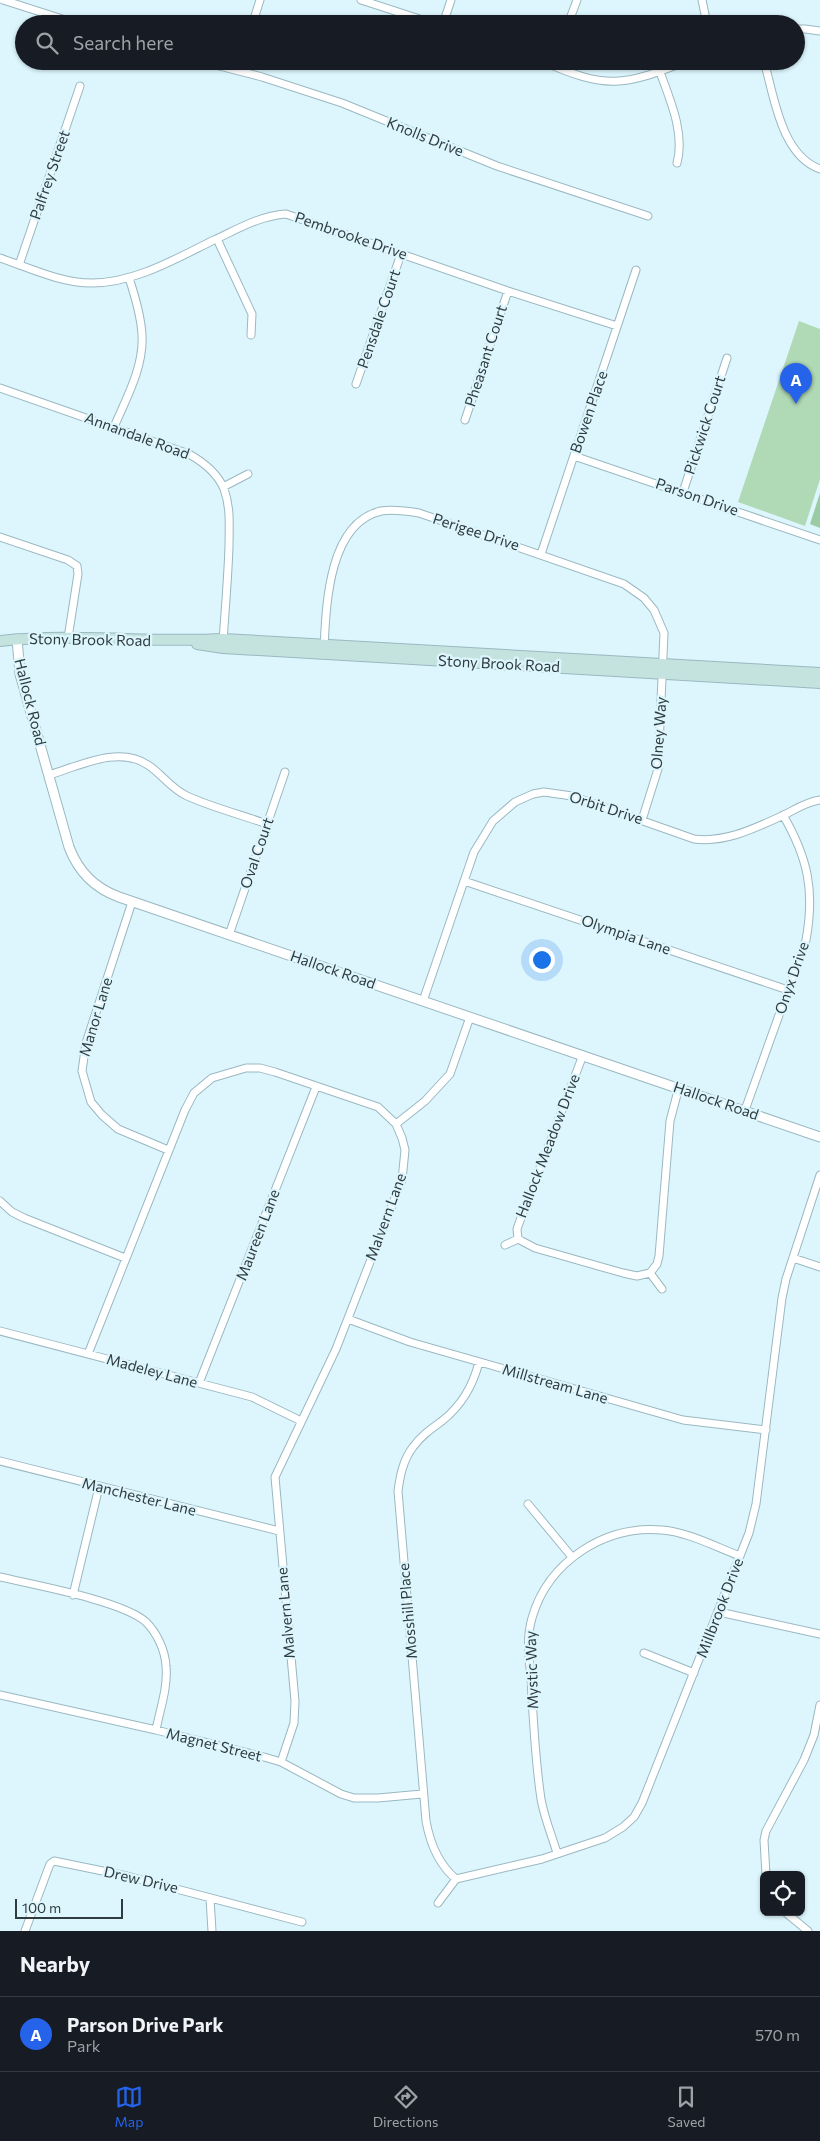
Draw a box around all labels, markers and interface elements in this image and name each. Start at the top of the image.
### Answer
search box [15,15,805,70]
icon: search [33,29,61,57]
text: Search here [73,31,173,54]
street label: Knolls Drive [384,113,466,160]
street label: Palfrey Street [25,128,73,222]
street label: Pembrooke Drive [293,207,410,263]
street label: Pensdale Court [353,267,403,370]
street label: Pheasant Court [460,303,510,409]
pin: A [780,363,812,404]
street label: Bowen Place [566,368,611,455]
street label: Pickwick Court [680,373,729,476]
street label: Annandale Road [83,408,192,462]
street label: Parson Drive [654,473,741,519]
street label: Perigee Drive [431,509,522,554]
street label: Stony Brook Road [29,629,151,649]
street label: Stony Brook Road [438,651,560,675]
street label: Hallock Road [11,656,50,747]
street label: Olney Way [646,696,670,770]
street label: Orbit Drive [567,787,645,827]
street label: Oval Court [235,815,277,891]
street label: Olympia Lane [579,910,673,958]
street label: Onyx Drive [770,939,812,1016]
street label: Hallock Road [288,946,378,992]
your location [529,947,555,973]
street label: Manor Lane [75,975,116,1058]
street label: Hallock Meadow Drive [511,1071,583,1220]
street label: Hallock Road [671,1077,761,1123]
street label: Malvern Lane [361,1170,409,1263]
street label: Maureen Lane [231,1186,283,1283]
street label: Madeley Lane [105,1349,200,1391]
street label: Millstream Lane [500,1359,610,1407]
street label: Manchester Lane [80,1473,198,1519]
street label: Millbrook Drive [692,1555,746,1660]
street label: Mosshill Place [394,1562,420,1660]
street label: Malvern Lane [272,1567,298,1660]
street label: Mystic Way [521,1630,541,1710]
street label: Magnet Street [165,1723,264,1765]
street label: Drew Drive [102,1862,180,1896]
map controls [760,1871,805,1916]
button: locate [760,1871,805,1916]
scale bar [15,1896,122,1919]
text: 100 m [22,1899,61,1916]
text: Nearby [20,1951,90,1976]
text: Parson Drive Park [67,2013,223,2036]
text: A [30,2025,42,2044]
text: 570 m [755,2025,800,2044]
text: Park [67,2036,100,2055]
tab: Map [115,2083,143,2130]
tab: Directions [373,2083,438,2130]
tab: Saved [668,2083,705,2130]

